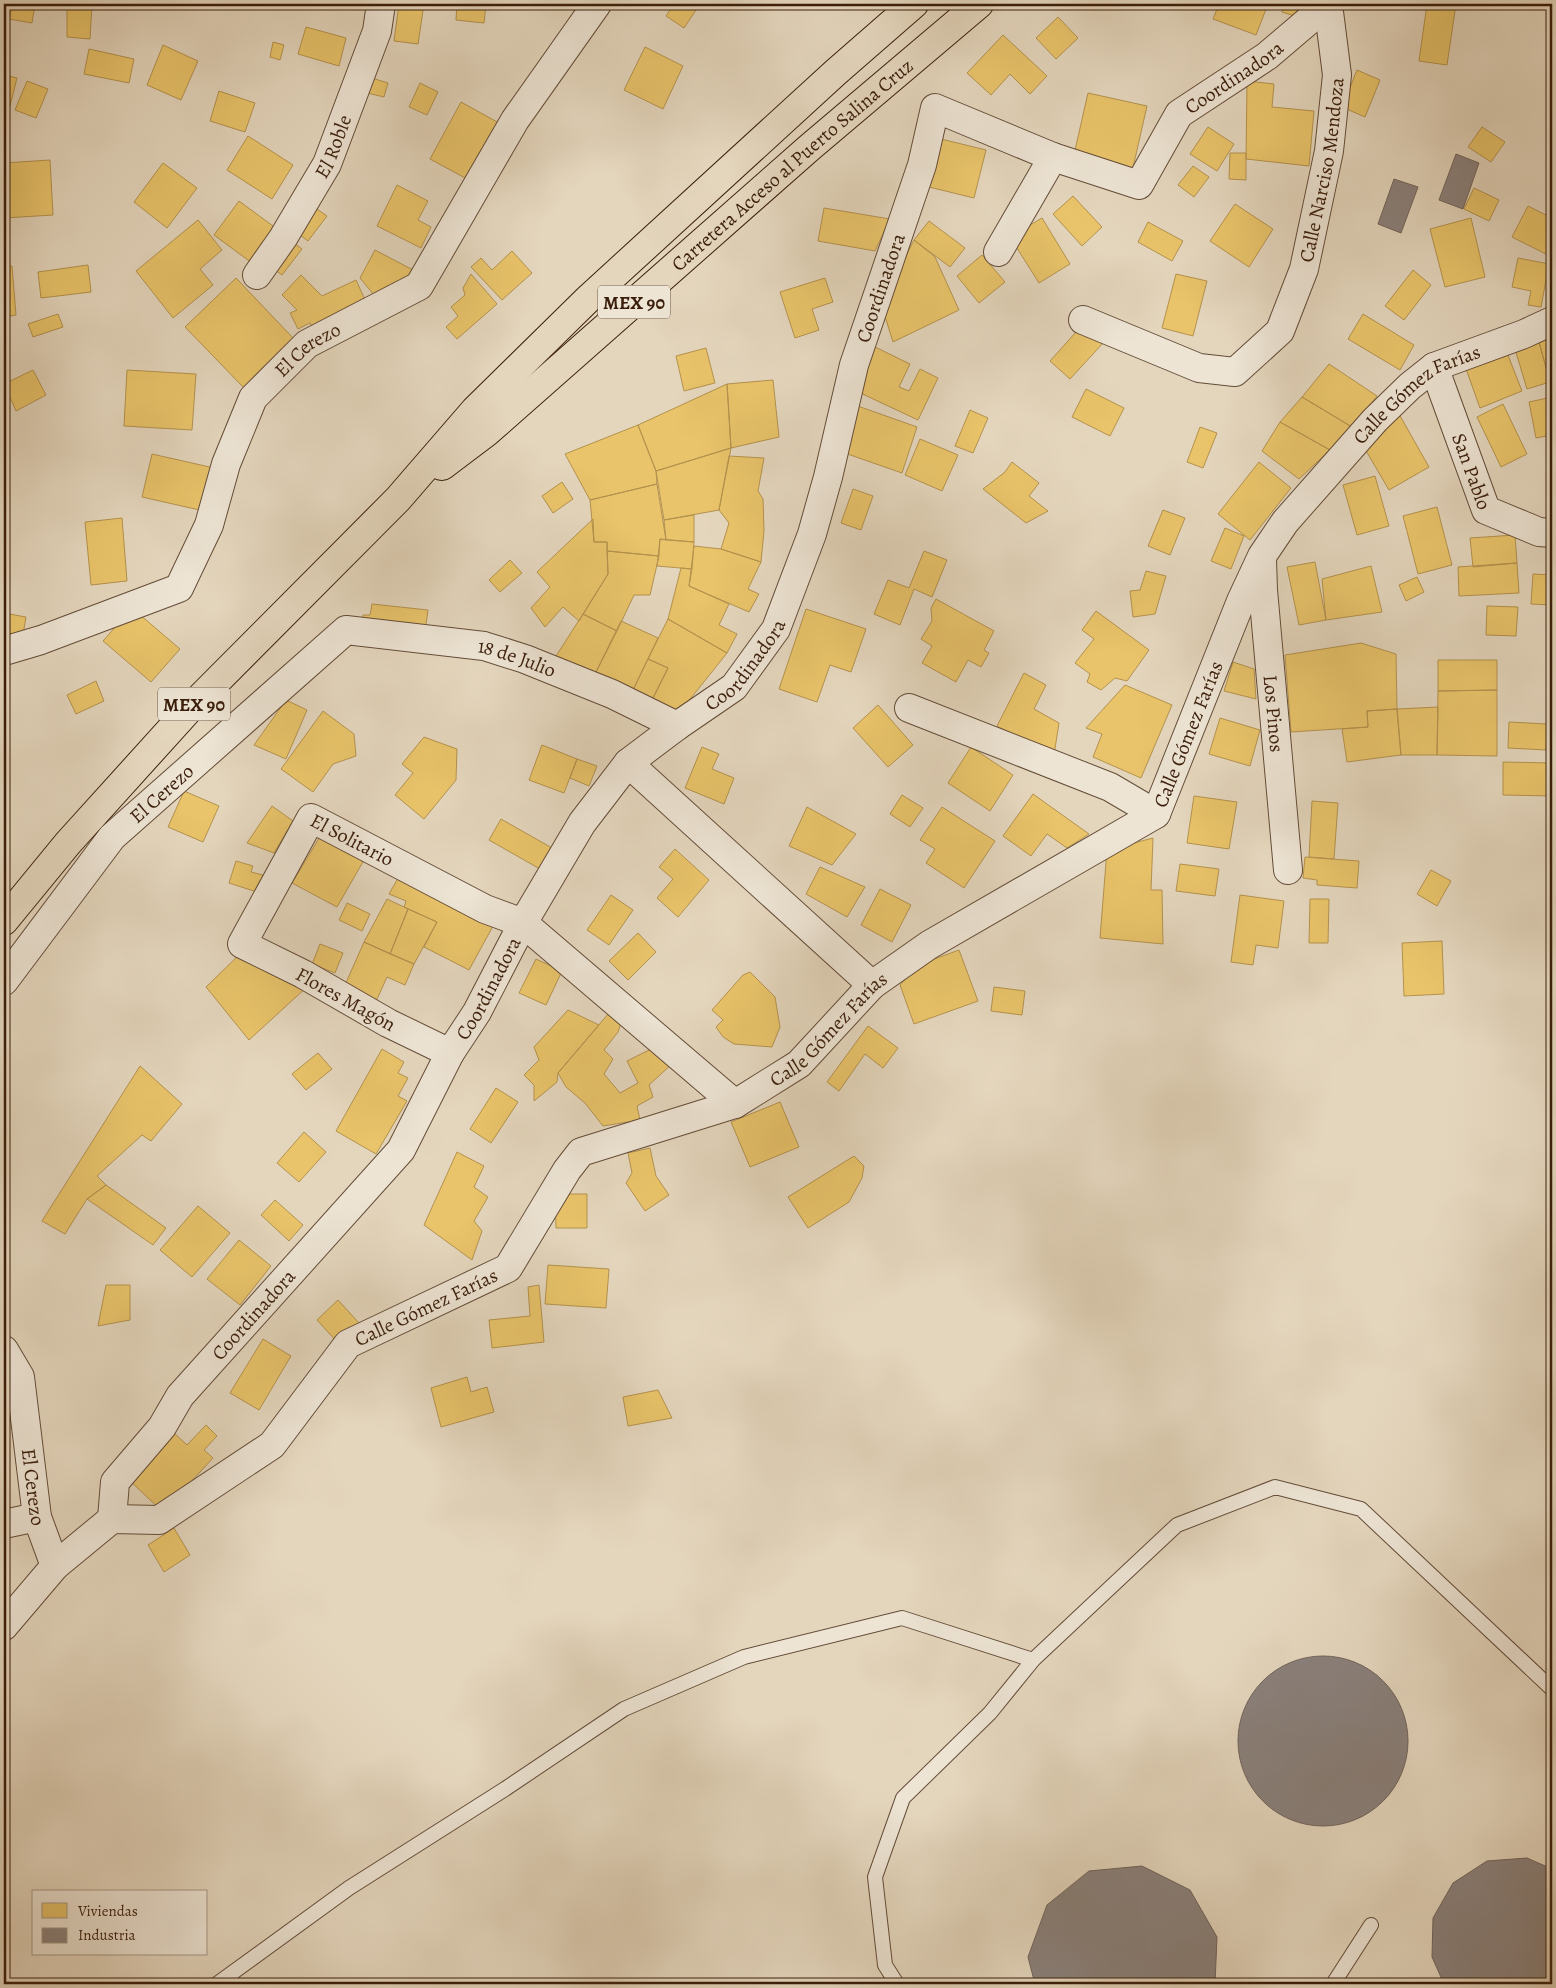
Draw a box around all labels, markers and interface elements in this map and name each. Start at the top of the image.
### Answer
street label: Coordinadora [1180,34,1290,121]
street label: Carretera Acceso al Puerto Salina Cruz [665,52,919,278]
street label: Calle Narciso Mendoza [1293,76,1351,265]
street label: El Roble [308,111,358,184]
street label: Coordinadora [850,229,912,346]
road number: MEX 90 [598,286,670,318]
street label: El Cerezo [268,316,345,383]
street label: Calle Gómez Farías [1347,338,1484,450]
street label: San Pablo [1445,430,1498,513]
street label: Coordinadora [699,615,793,717]
street label: 18 de Julio [476,632,560,684]
street label: Calle Gómez Farías [1147,657,1230,812]
street label: Los Pinos [1257,674,1290,753]
road number: MEX 90 [158,688,230,721]
street label: El Cerezo [124,758,200,829]
street label: El Solitario [305,807,398,873]
street label: Coordinadora [449,932,528,1045]
street label: Flores Magón [291,961,401,1038]
street label: Calle Gómez Farías [764,965,893,1093]
street label: Calle Gómez Farías [350,1262,502,1353]
street label: Coordinadora [206,1263,302,1366]
street label: El Cerezo [15,1447,52,1530]
legend [32,1890,208,1956]
text: Viviendas [77,1901,138,1921]
text: Industria [78,1925,136,1945]

